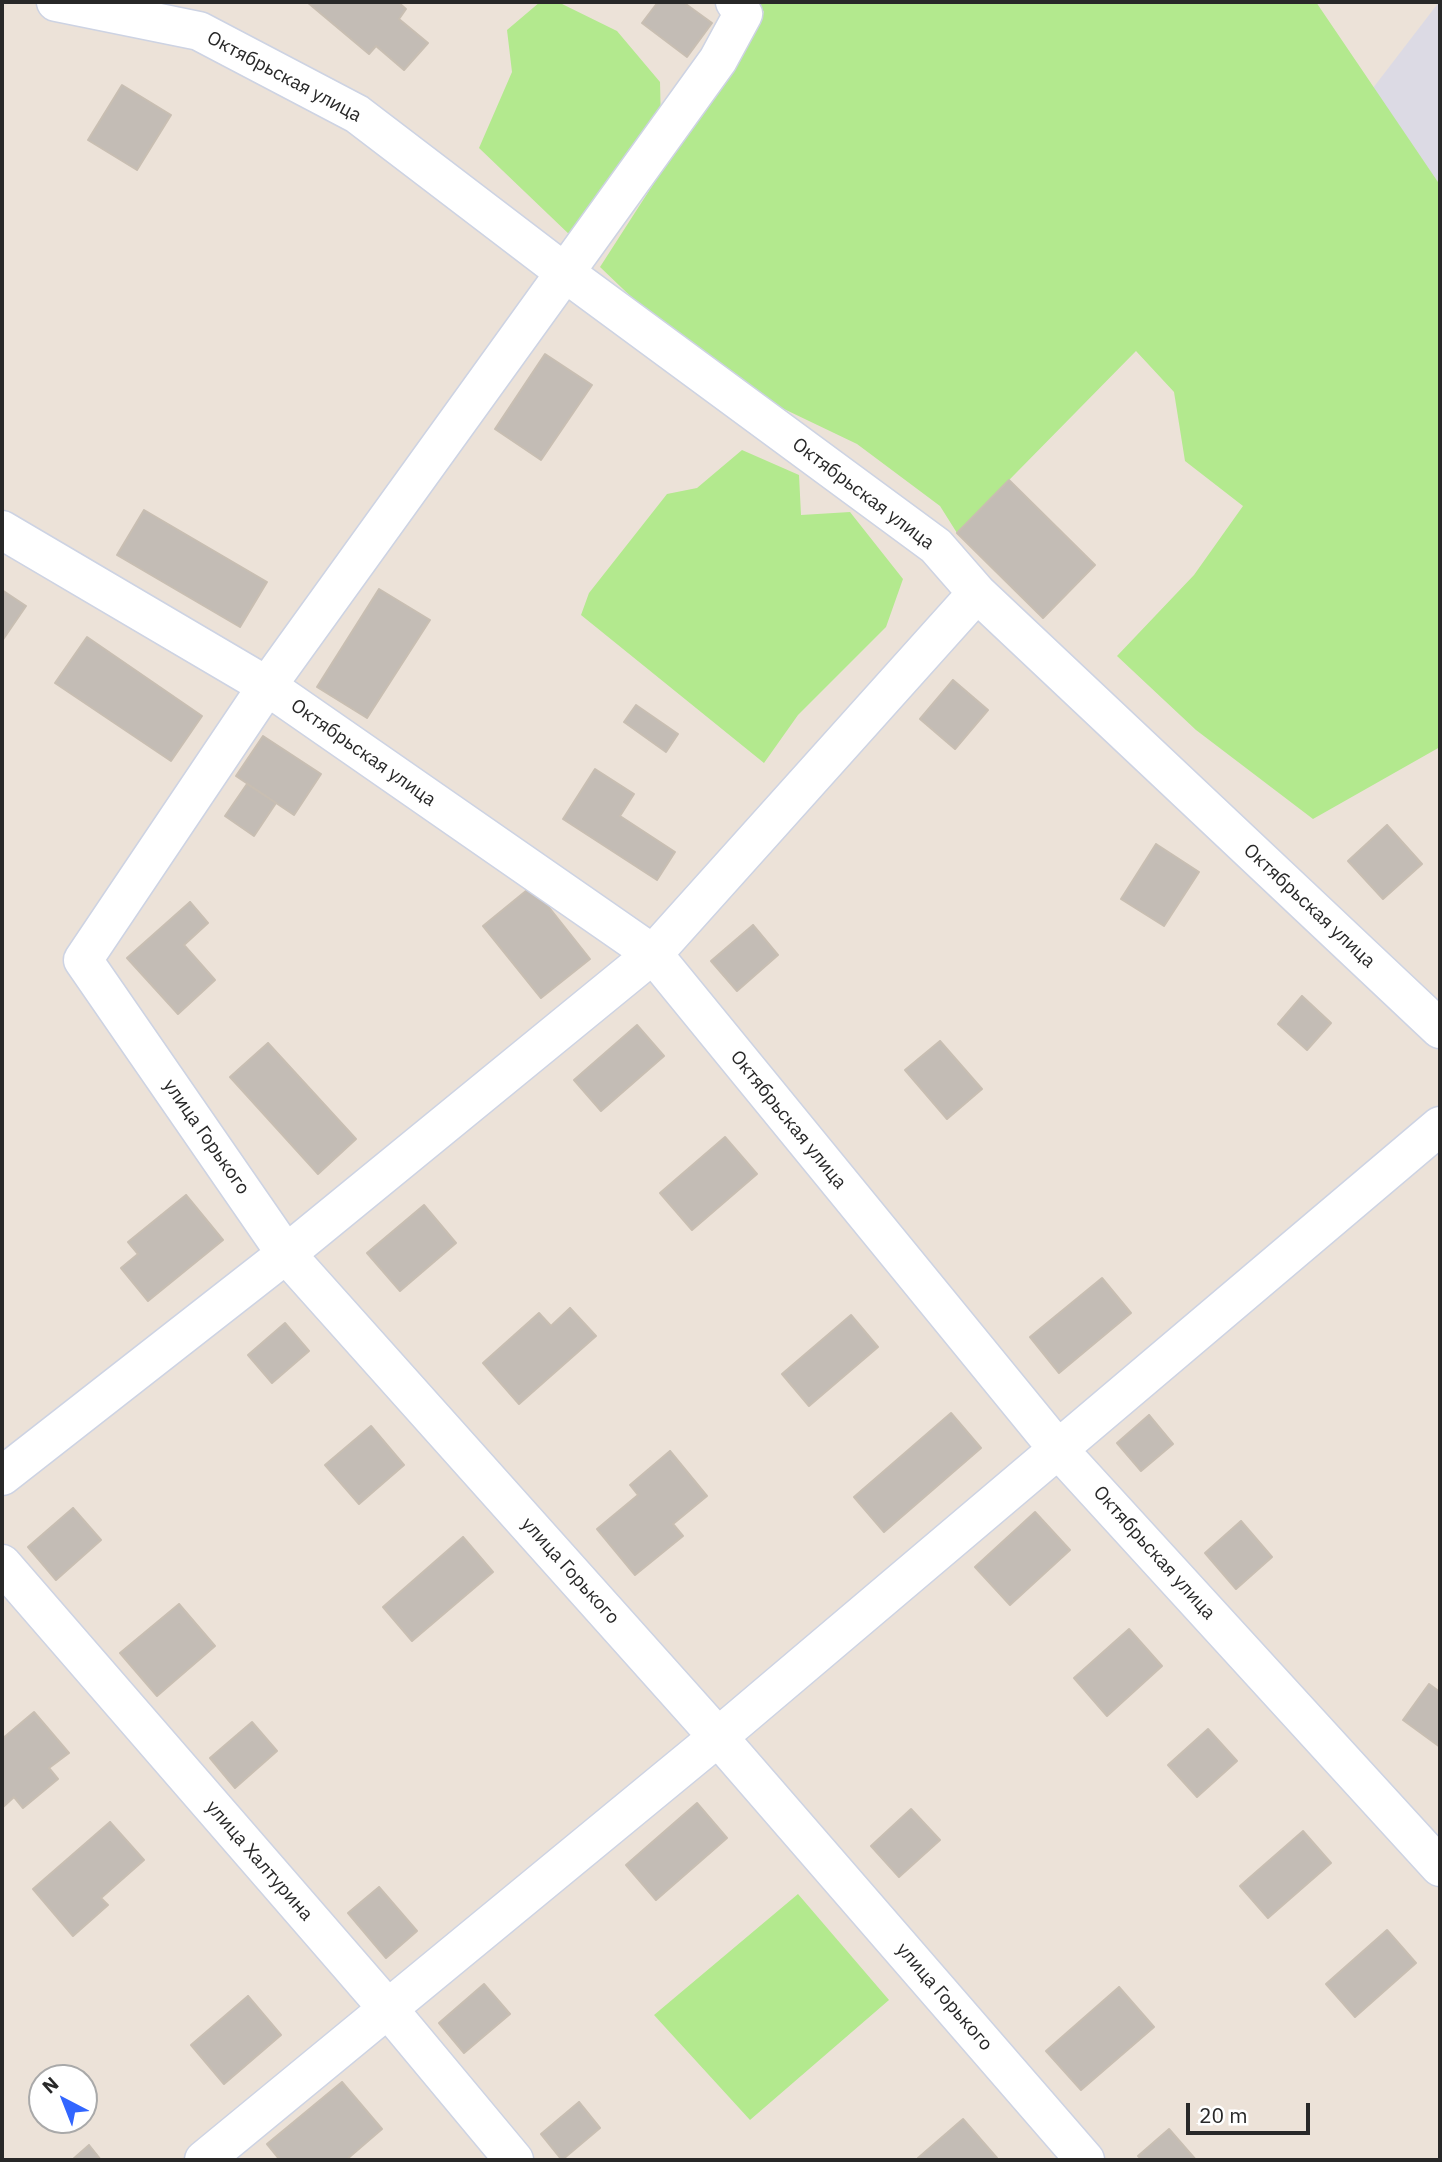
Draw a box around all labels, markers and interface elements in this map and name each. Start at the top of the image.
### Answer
street label: Октябрьская улица [203,27,365,127]
street label: Октябрьская улица [788,433,938,555]
street label: Октябрьская улица [286,694,440,812]
street label: Октябрьская улица [1238,839,1380,973]
street label: Октябрьская улица [725,1046,851,1194]
street label: улица Горького [158,1075,254,1199]
street label: Октябрьская улица [1088,1482,1220,1624]
street label: улица Горького [516,1513,624,1629]
street label: улица Халтурина [201,1796,317,1926]
street label: улица Горького [891,1938,997,2056]
north arrow [28,2064,98,2134]
text: N [37,2071,63,2098]
scale bar [1190,2088,1314,2132]
text: 20 m [1199,2101,1248,2129]

